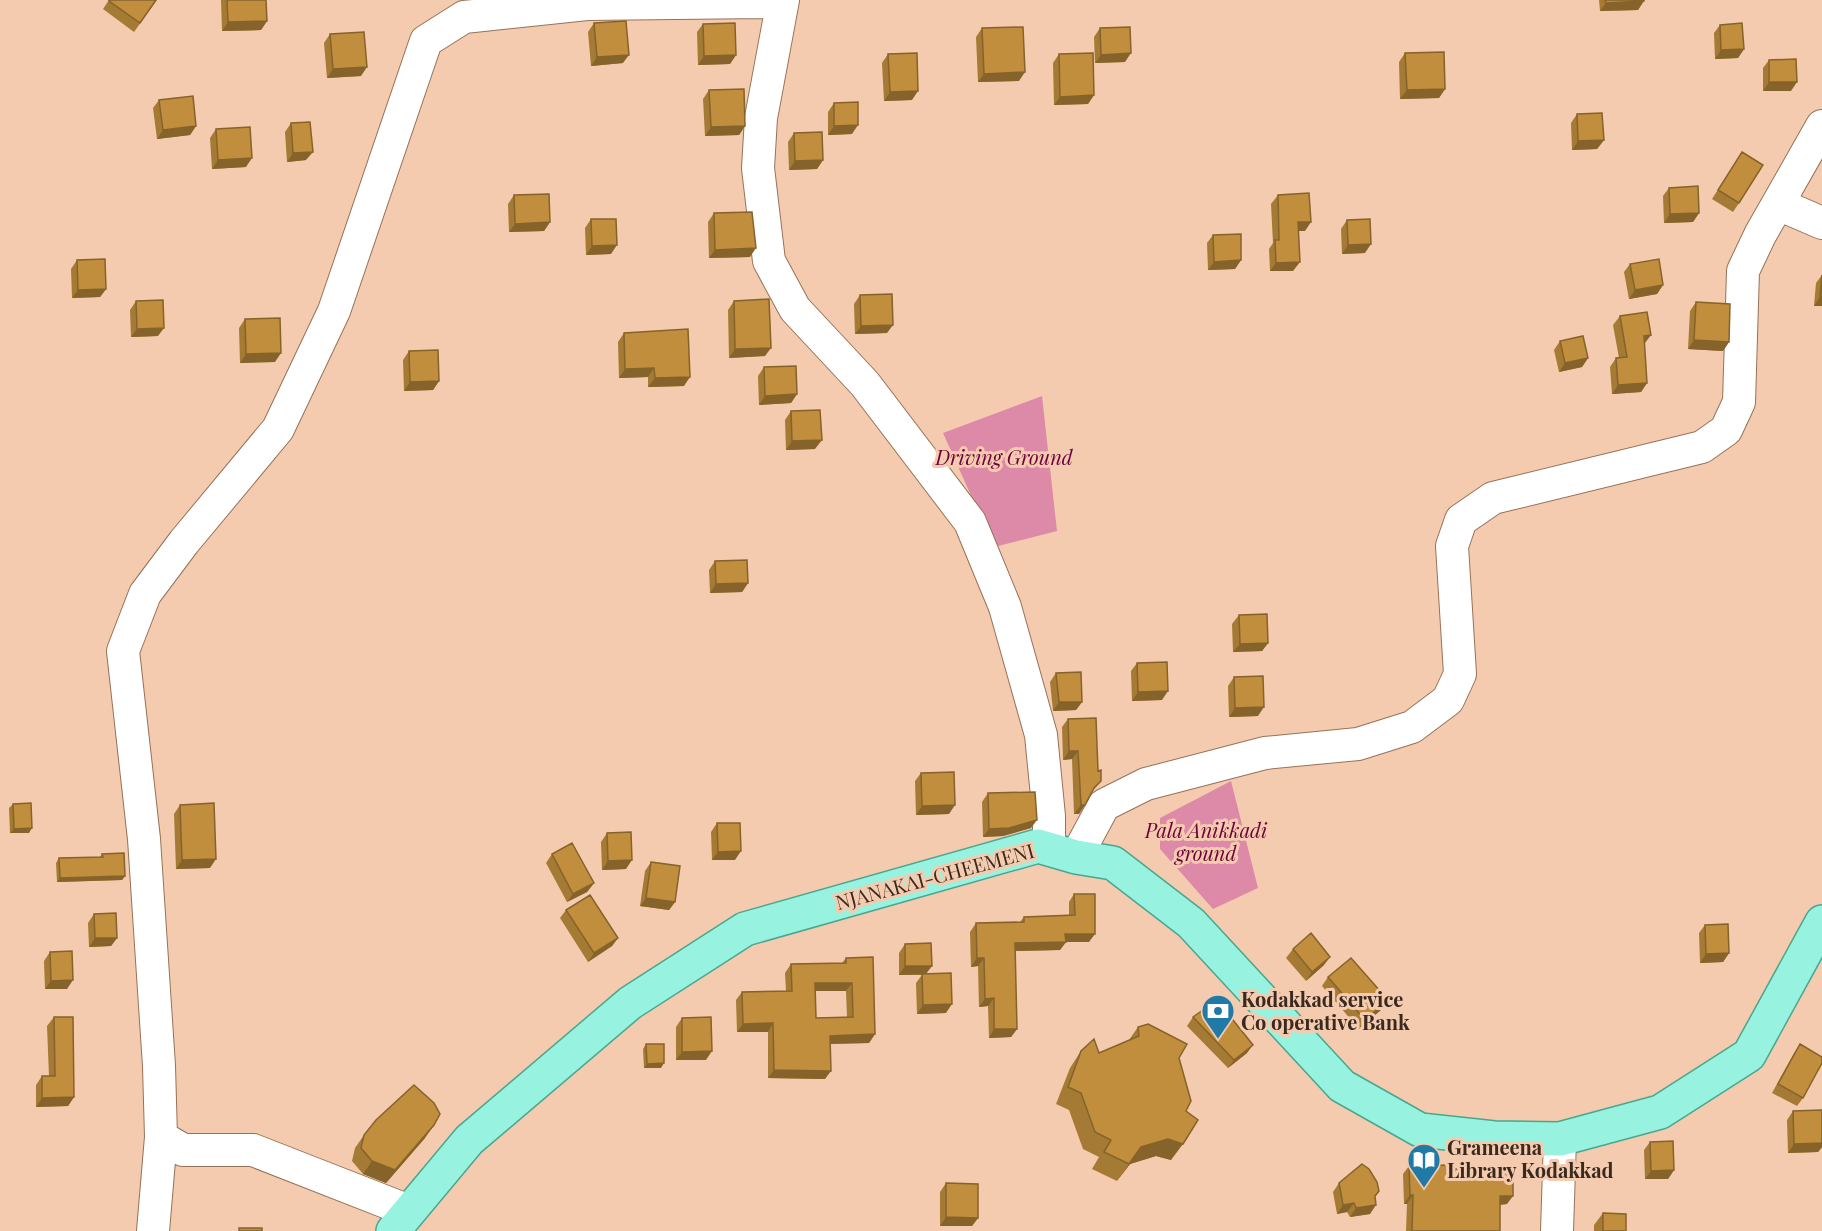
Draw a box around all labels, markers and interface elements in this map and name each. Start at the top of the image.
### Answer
park label: Driving Ground [934,443,1074,470]
park label: Pala Anikkadi ground [1144,816,1268,866]
street label: NJANAKAI-CHEEMENI [832,836,1037,915]
place label: Kodakkad service Co operative Bank [1241,985,1410,1035]
bank icon: Kodakkad service Co operative Bank [1200,993,1236,1040]
place label: Grameena Library Kodakkad [1447,1133,1614,1183]
library icon: Grameena Library Kodakkad [1406,1142,1442,1189]

